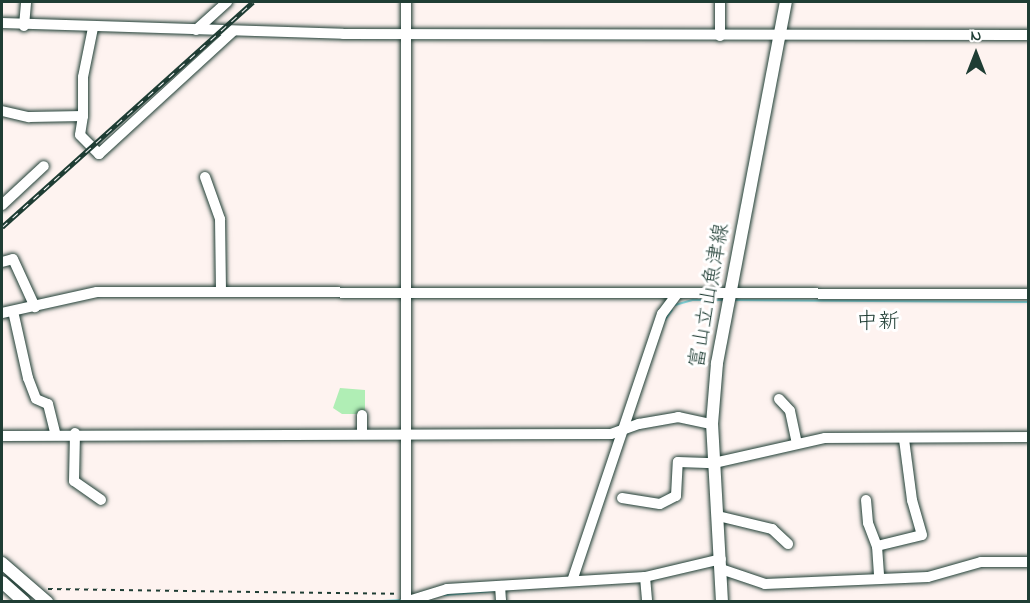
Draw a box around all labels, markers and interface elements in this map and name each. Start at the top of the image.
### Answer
north arrow [946,24,1006,84]
text: N [971,24,981,48]
street label: 富山立山魚津線 [685,221,735,371]
district label: 中新 [856,311,900,337]

